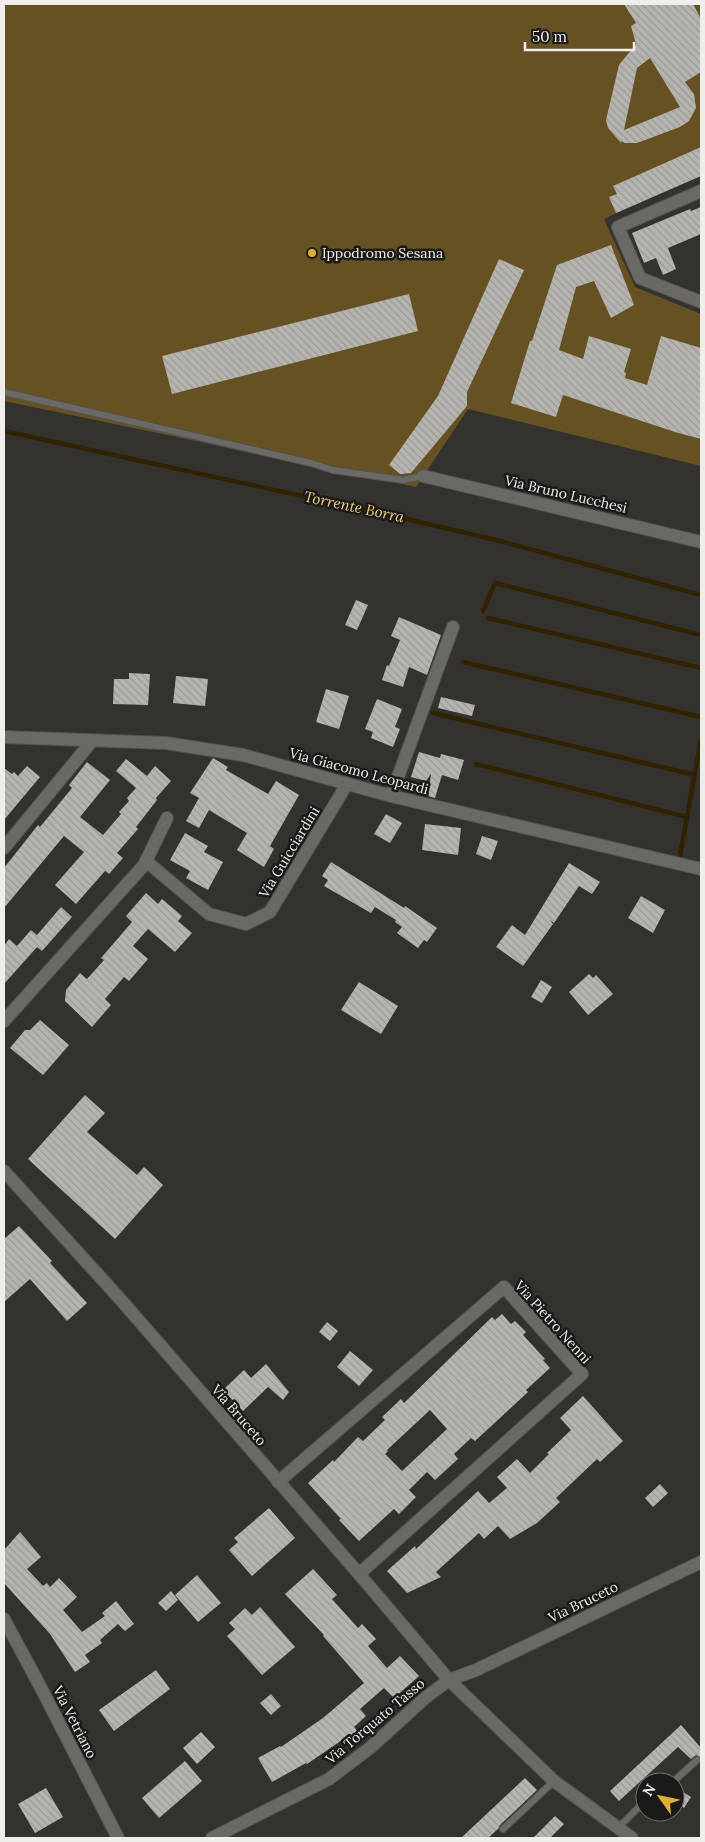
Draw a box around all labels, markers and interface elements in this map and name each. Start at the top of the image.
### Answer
scale bar [525,20,634,52]
text: 50 m [532,27,567,46]
place label: Ippodromo Sesana [322,244,443,262]
marker: Ippodromo Sesana [306,247,318,259]
street label: Via Bruno Lucchesi [502,471,629,517]
water label: Torrente Borra [302,487,407,527]
street label: Via Giacomo Leopardi [287,744,431,798]
street label: Via Guicciardini [254,803,323,902]
street label: Via Pietro Nenni [510,1276,595,1367]
street label: Via Bruceto [207,1380,270,1449]
street label: Via Bruceto [544,1577,621,1627]
street label: Via Torquato Tasso [321,1674,428,1768]
street label: Via Vetriano [49,1682,101,1761]
north arrow [635,1772,685,1822]
text: N [639,1780,660,1799]

